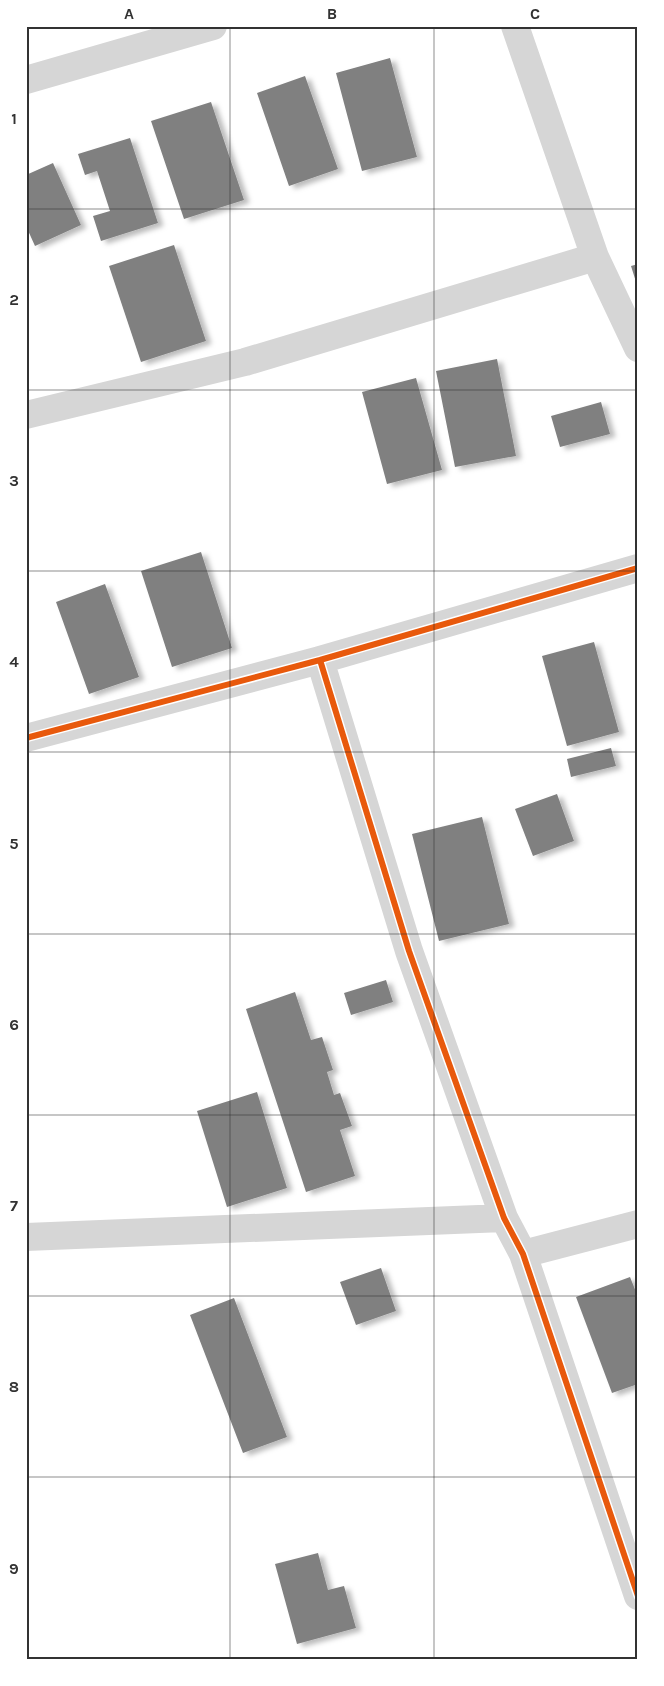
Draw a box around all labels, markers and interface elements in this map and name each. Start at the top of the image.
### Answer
text: A [124,4,134,23]
text: B [327,4,337,23]
text: C [530,4,540,23]
text: 1 [11,109,17,128]
text: 2 [9,290,19,309]
text: 3 [9,471,19,490]
text: 4 [9,652,19,671]
text: 5 [9,834,19,853]
text: 6 [9,1015,19,1034]
text: 7 [10,1196,18,1215]
text: 8 [9,1377,19,1396]
text: 9 [9,1559,19,1578]

